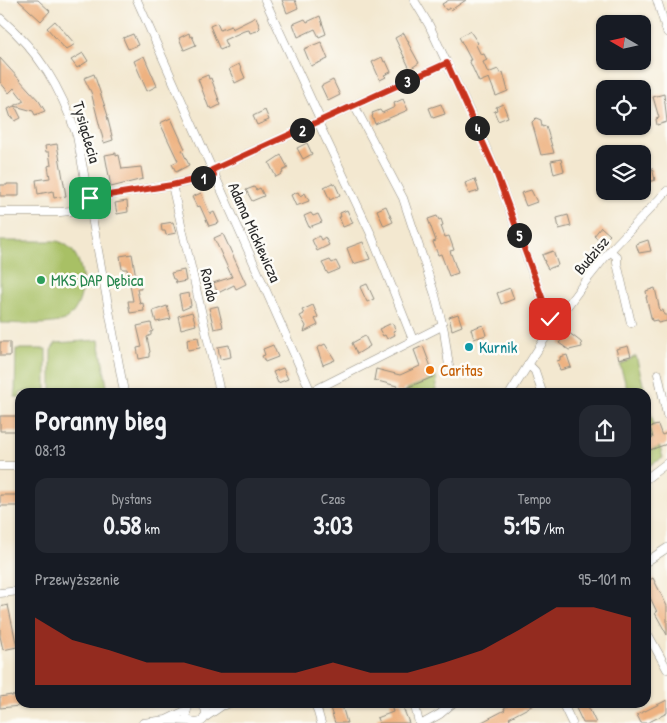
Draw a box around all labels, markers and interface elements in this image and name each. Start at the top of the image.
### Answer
north arrow [596,15,651,70]
map controls [596,15,651,200]
pin: 3 [394,68,420,94]
text: 3 [404,72,411,91]
button: locate [596,80,651,135]
street label: Tysiąclecia [68,99,106,165]
pin: 4 [464,116,490,140]
pin: 2 [290,118,314,142]
text: 4 [475,119,480,138]
text: 2 [299,121,306,140]
button: layers [596,145,651,200]
pin: 1 [190,166,216,190]
text: 1 [201,169,206,188]
pin [69,177,111,219]
street label: Adama Mickiewicza [223,178,287,286]
icon: arrive [76,184,104,212]
pin: 5 [506,222,532,248]
text: 5 [517,226,522,245]
street label: Budzisz [568,231,614,279]
street label: Rondo [195,266,225,304]
place label: MKS DAP Dębica [51,269,143,291]
marker: MKS DAP Dębica [35,274,47,286]
pin [529,298,571,340]
icon: check [536,305,564,333]
place label: Kurnik [479,336,518,358]
marker: Kurnik [463,341,475,353]
place label: Caritas [440,359,483,381]
marker: Caritas [424,364,436,376]
text: Poranny bieg [35,401,167,439]
button: share [579,405,631,457]
text: 08:13 [35,439,66,461]
text: Dystans [112,489,152,508]
text: Czas [321,489,345,508]
text: Tempo [518,489,551,508]
text: 0.58 [103,508,141,542]
text: 3:03 [313,508,353,542]
text: 5:15 [504,508,540,542]
text: km [141,519,160,538]
text: /km [540,519,565,538]
text: Przewyższenie [35,568,120,590]
text: 95–101 m [578,568,631,590]

